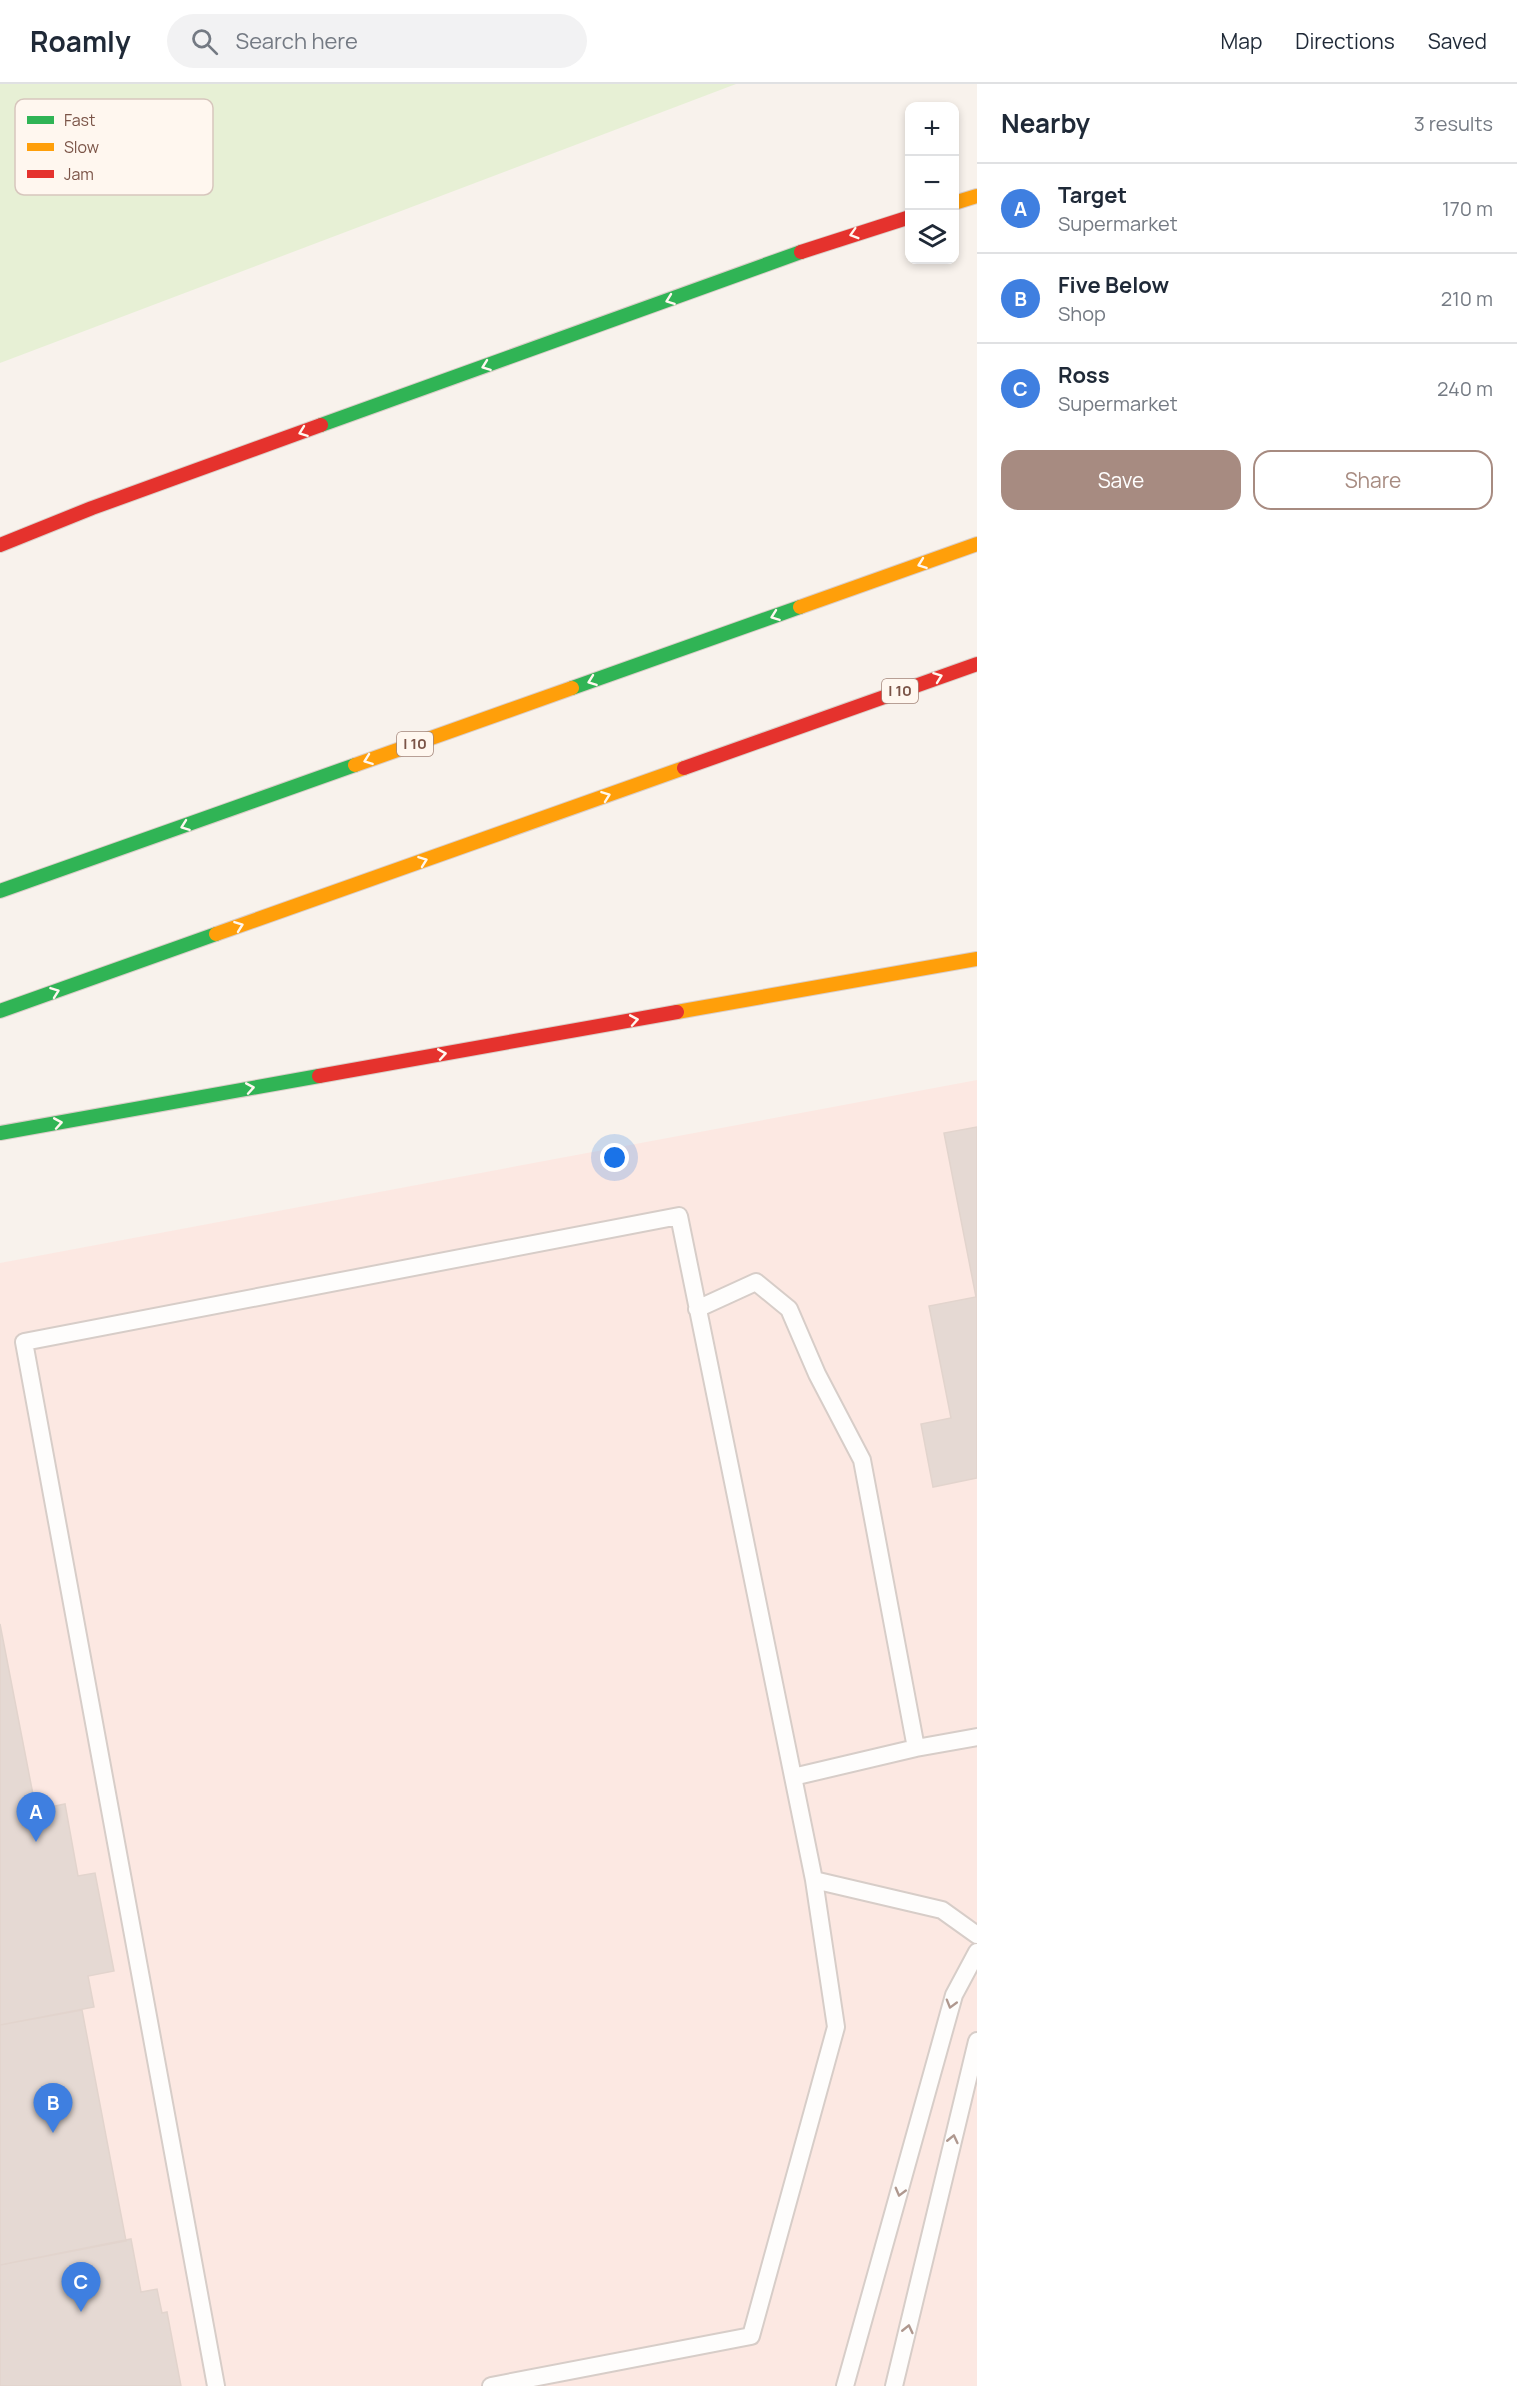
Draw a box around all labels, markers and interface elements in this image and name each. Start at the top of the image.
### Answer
search box [167,14,587,68]
text: Roamly [30,22,131,60]
icon: search [188,25,221,58]
text: Search here [236,26,358,56]
text: Map [1221,27,1262,55]
text: Directions [1295,27,1395,55]
text: Saved [1428,27,1487,55]
legend [15,99,213,195]
map controls [905,102,959,264]
button: + [905,102,959,156]
text: Nearby [1001,105,1090,141]
text: Fast [64,109,95,131]
text: 3 results [1414,110,1493,137]
text: Slow [64,136,99,158]
button: − [905,156,959,210]
text: Jam [64,163,94,185]
text: Target [1058,180,1127,210]
text: A [1014,195,1027,222]
text: 170 m [1442,195,1493,222]
button: layers [905,210,959,264]
text: Supermarket [1058,210,1178,237]
one-way arrow [849,227,860,240]
text: Five Below [1058,270,1169,300]
text: B [1014,285,1027,312]
text: 210 m [1441,285,1493,312]
one-way arrow [665,292,676,305]
text: Shop [1058,300,1106,327]
one-way arrow [482,358,492,371]
text: Ross [1058,360,1110,390]
text: C [1013,375,1028,402]
text: 240 m [1437,375,1493,402]
text: Supermarket [1058,390,1178,417]
one-way arrow [298,425,309,437]
button: Save [1001,450,1241,510]
button: Share [1253,450,1493,510]
one-way arrow [917,556,928,569]
one-way arrow [771,609,782,621]
one-way arrow [933,672,943,685]
one-way arrow [587,674,598,687]
road number: I 10 [882,679,918,703]
road number: I 10 [397,732,433,756]
one-way arrow [363,753,374,766]
one-way arrow [600,790,611,803]
one-way arrow [180,818,190,831]
one-way arrow [417,855,427,868]
one-way arrow [233,921,244,934]
one-way arrow [49,986,60,999]
one-way arrow [628,1014,638,1027]
one-way arrow [436,1048,446,1061]
one-way arrow [245,1083,254,1095]
one-way arrow [53,1117,62,1129]
your location [600,1143,629,1172]
pin: A [16,1792,56,1842]
one-way arrow [946,1999,958,2009]
pin: B [34,2084,72,2133]
one-way arrow [946,2135,959,2145]
one-way arrow [894,2187,907,2197]
pin: C [62,2262,100,2312]
one-way arrow [900,2324,913,2334]

